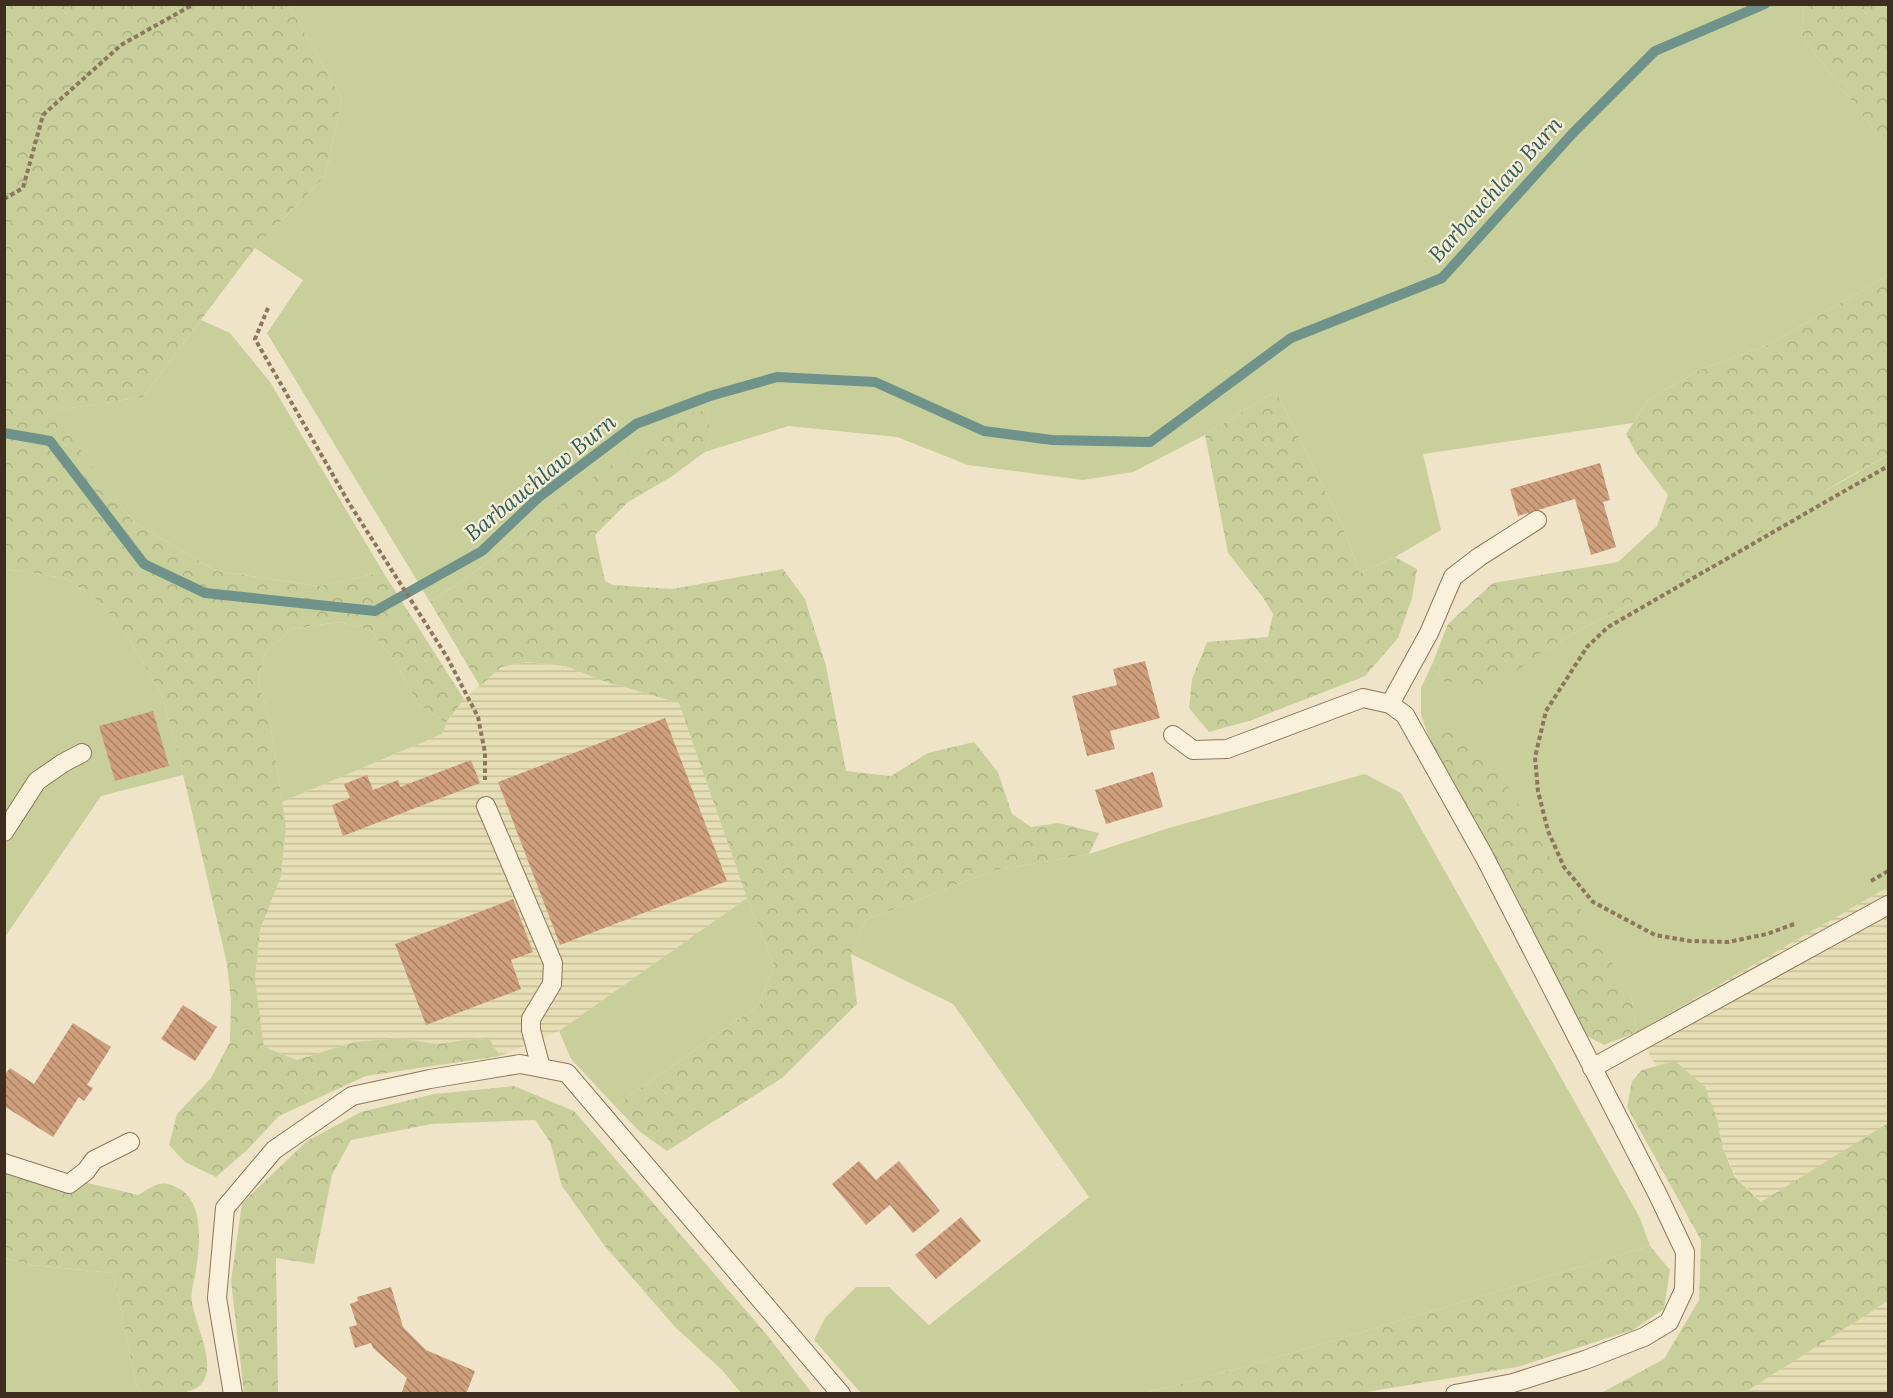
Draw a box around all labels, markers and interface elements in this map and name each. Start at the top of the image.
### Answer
water label: Barbauchlaw Burn [1422,110,1568,268]
water label: Barbauchlaw Burn [459,407,622,547]

